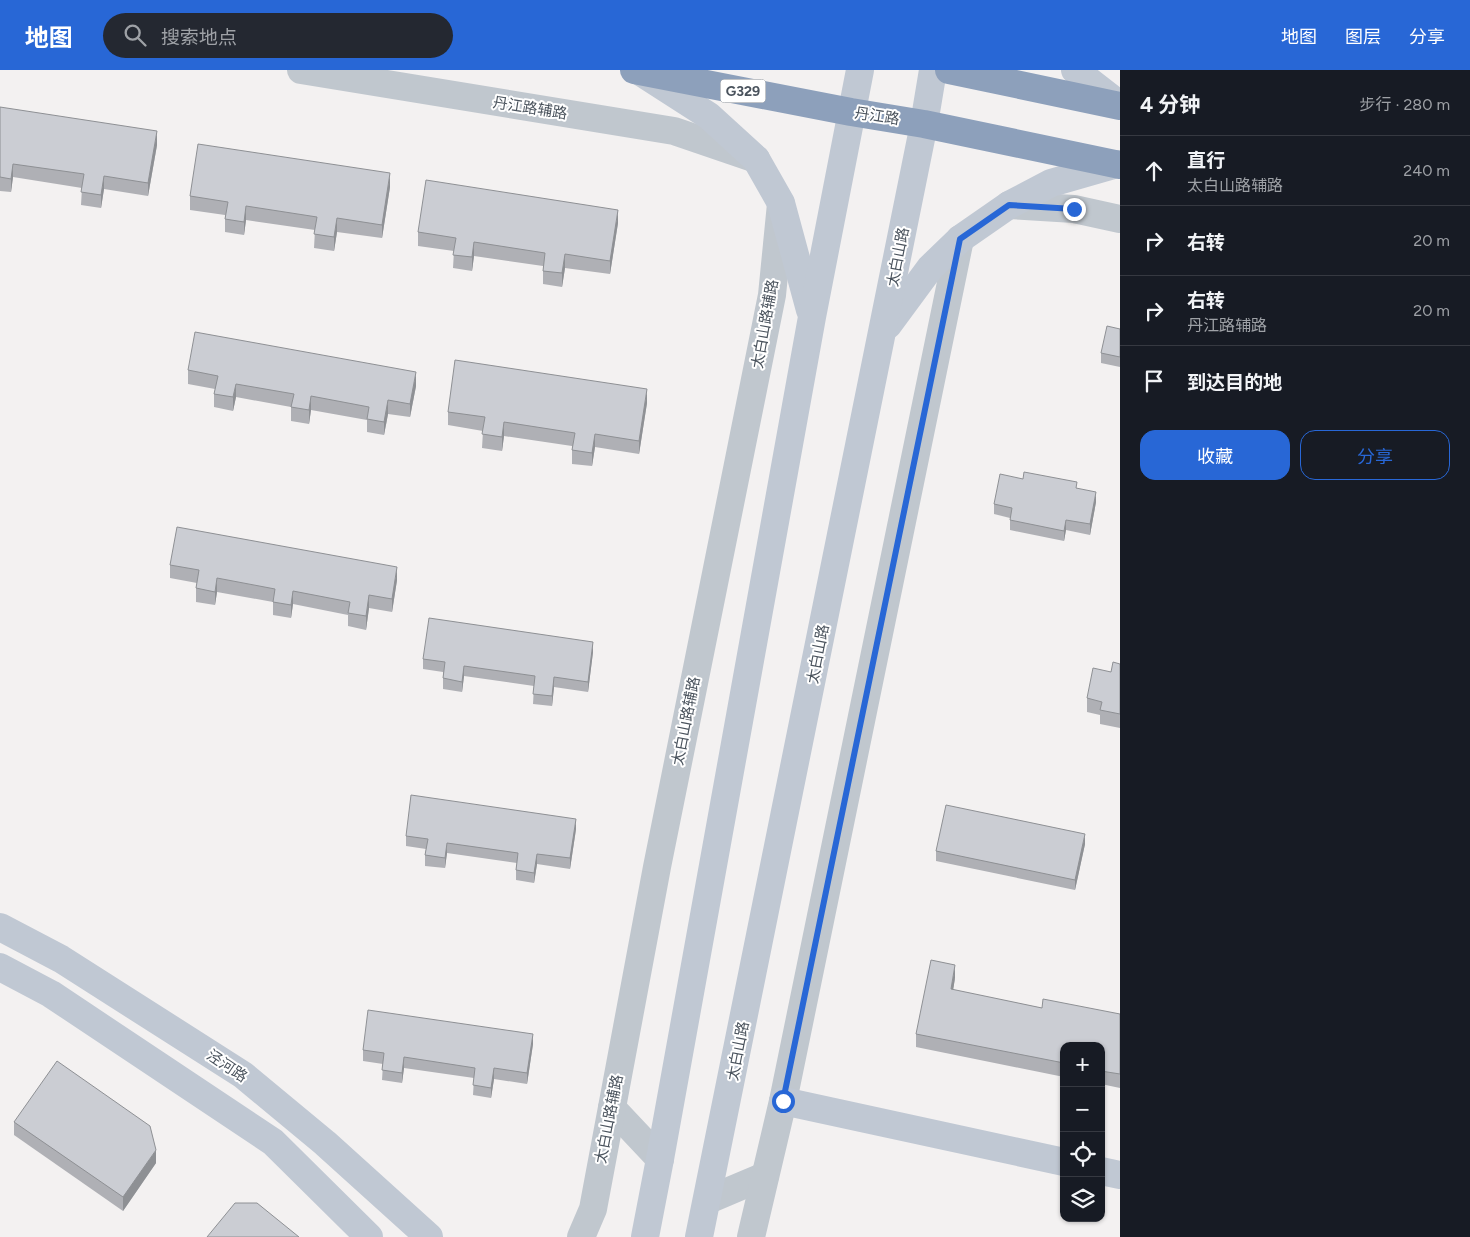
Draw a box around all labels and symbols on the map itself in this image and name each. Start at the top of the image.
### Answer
road number: G329 [720,80,766,102]
street label: 丹江路辅路 [492,93,568,123]
street label: 丹江路 [853,104,901,128]
route end [1063,198,1086,221]
street label: 太白山路 [883,226,913,288]
street label: 太白山路辅路 [748,278,782,370]
street label: 太白山路 [803,623,833,685]
street label: 太白山路辅路 [669,675,703,767]
street label: 太白山路 [723,1020,753,1082]
street label: 泾河路 [203,1046,251,1086]
street label: 太白山路辅路 [592,1073,626,1165]
route start [772,1090,795,1113]

